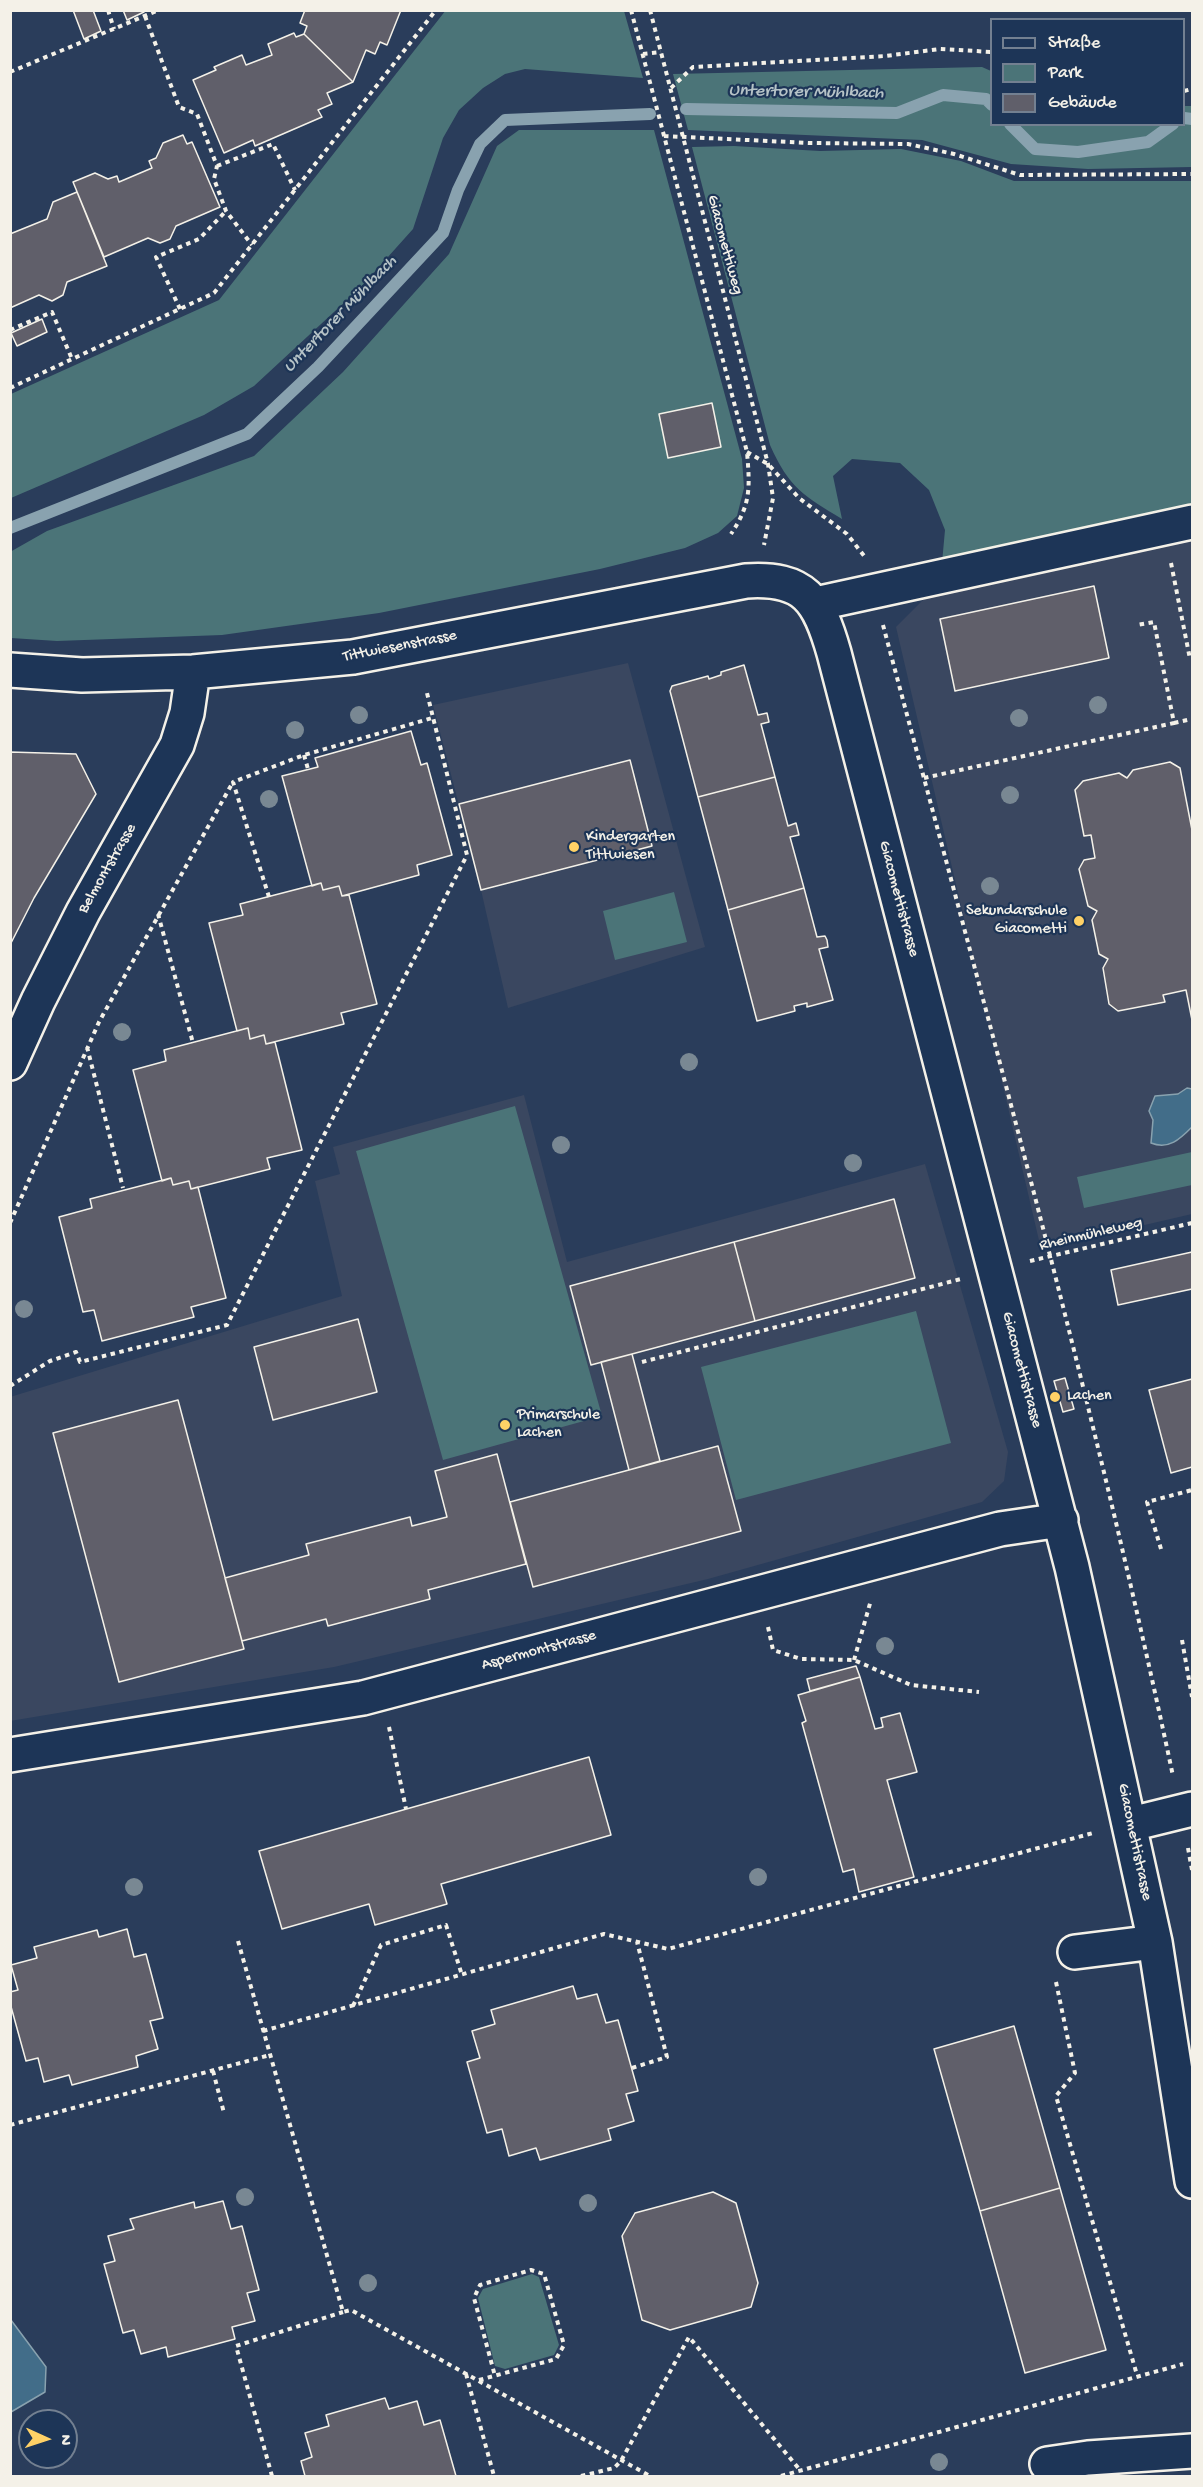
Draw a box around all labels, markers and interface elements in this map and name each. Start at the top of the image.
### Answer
legend [990,18,1185,126]
text: Straße [1048,33,1100,54]
text: Park [1048,63,1082,84]
water label: Untertorer Mühlbach [728,81,884,105]
text: Gebäude [1048,93,1116,114]
street label: Giacomettiweg [702,193,746,297]
water label: Untertorer Mühlbach [279,252,403,378]
street label: Tittwiesenstrasse [341,627,459,667]
street label: Belmontstrasse [74,821,142,917]
place label: Kindergarten Tittwiesen [586,828,675,866]
street label: Giacomettistrasse [873,839,923,959]
marker: Kindergarten Tittwiesen [567,840,581,854]
place label: Sekundarschule Giacometti [966,902,1067,940]
marker: Sekundarschule Giacometti [1072,914,1086,928]
street label: Rheinmühleweg [1038,1214,1144,1256]
street label: Giacomettistrasse [996,1310,1046,1430]
place label: Lachen [1067,1387,1112,1407]
marker: Lachen [1048,1390,1062,1404]
place label: Primarschule Lachen [517,1406,600,1444]
marker: Primarschule Lachen [498,1418,512,1432]
street label: Aspermontstrasse [480,1626,598,1676]
street label: Giacomettistrasse [1112,1782,1156,1902]
north arrow [18,2409,78,2469]
text: N [55,2434,74,2446]

